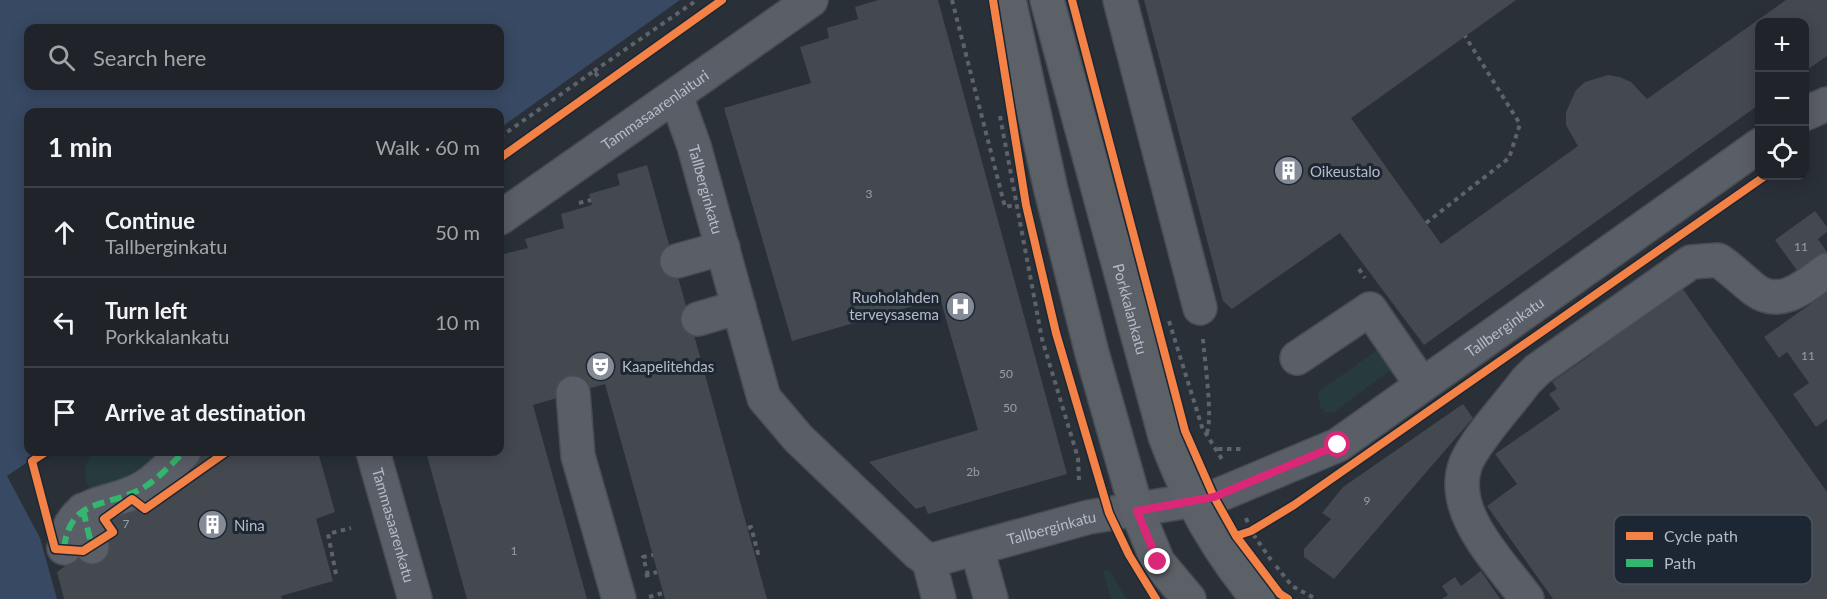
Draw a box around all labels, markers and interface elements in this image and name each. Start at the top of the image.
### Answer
map controls [1755,18,1809,180]
button: + [1755,18,1809,72]
search box [24,24,504,90]
icon: search [45,41,78,74]
text: Search here [93,44,206,71]
street label: Tammasaarenlaituri [598,66,712,153]
button: − [1755,72,1809,126]
button: locate [1755,126,1809,180]
text: 1 min [48,131,112,163]
text: Walk · 60 m [375,135,480,159]
street label: Tallberginkatu [685,143,727,236]
building icon: Oikeustalo [1273,155,1305,187]
place label: Oikeustalo [1310,162,1380,180]
house number: 3 [866,186,873,201]
text: Continue [105,207,195,234]
icon: ahead [48,216,81,249]
text: 50 m [435,220,480,244]
text: Tallberginkatu [105,234,227,258]
house number: 11 [1794,239,1808,254]
street label: Porkkalankatu [1110,261,1151,356]
place label: Ruoholahden terveysasema [849,288,939,323]
hospital icon: Ruoholahden terveysasema [944,290,976,322]
street label: Tallberginkatu [1462,293,1547,361]
text: Turn left [105,297,187,324]
icon: left [48,306,81,339]
text: 10 m [435,310,480,334]
text: Porkkalankatu [105,324,229,348]
house number: 11 [1801,348,1815,363]
theatre icon: Kaapelitehdas [585,350,617,382]
place label: Kaapelitehdas [622,357,714,375]
house number: 50 [999,366,1013,381]
icon: arrive [48,396,81,429]
text: Arrive at destination [105,399,306,426]
house number: 50 [1003,400,1017,415]
route start [1324,431,1350,457]
house number: 2b [966,464,980,479]
street label: Tammasaarenkatu [369,466,419,584]
house number: 9 [1364,493,1371,508]
street label: Tallberginkatu [1005,507,1097,548]
building icon: Nina [197,509,229,541]
legend [1614,515,1812,584]
house number: 7 [123,516,130,531]
place label: Nina [234,516,265,534]
text: Cycle path [1664,526,1738,545]
house number: 1 [511,543,518,558]
route end [1144,548,1170,574]
text: Path [1664,553,1696,572]

